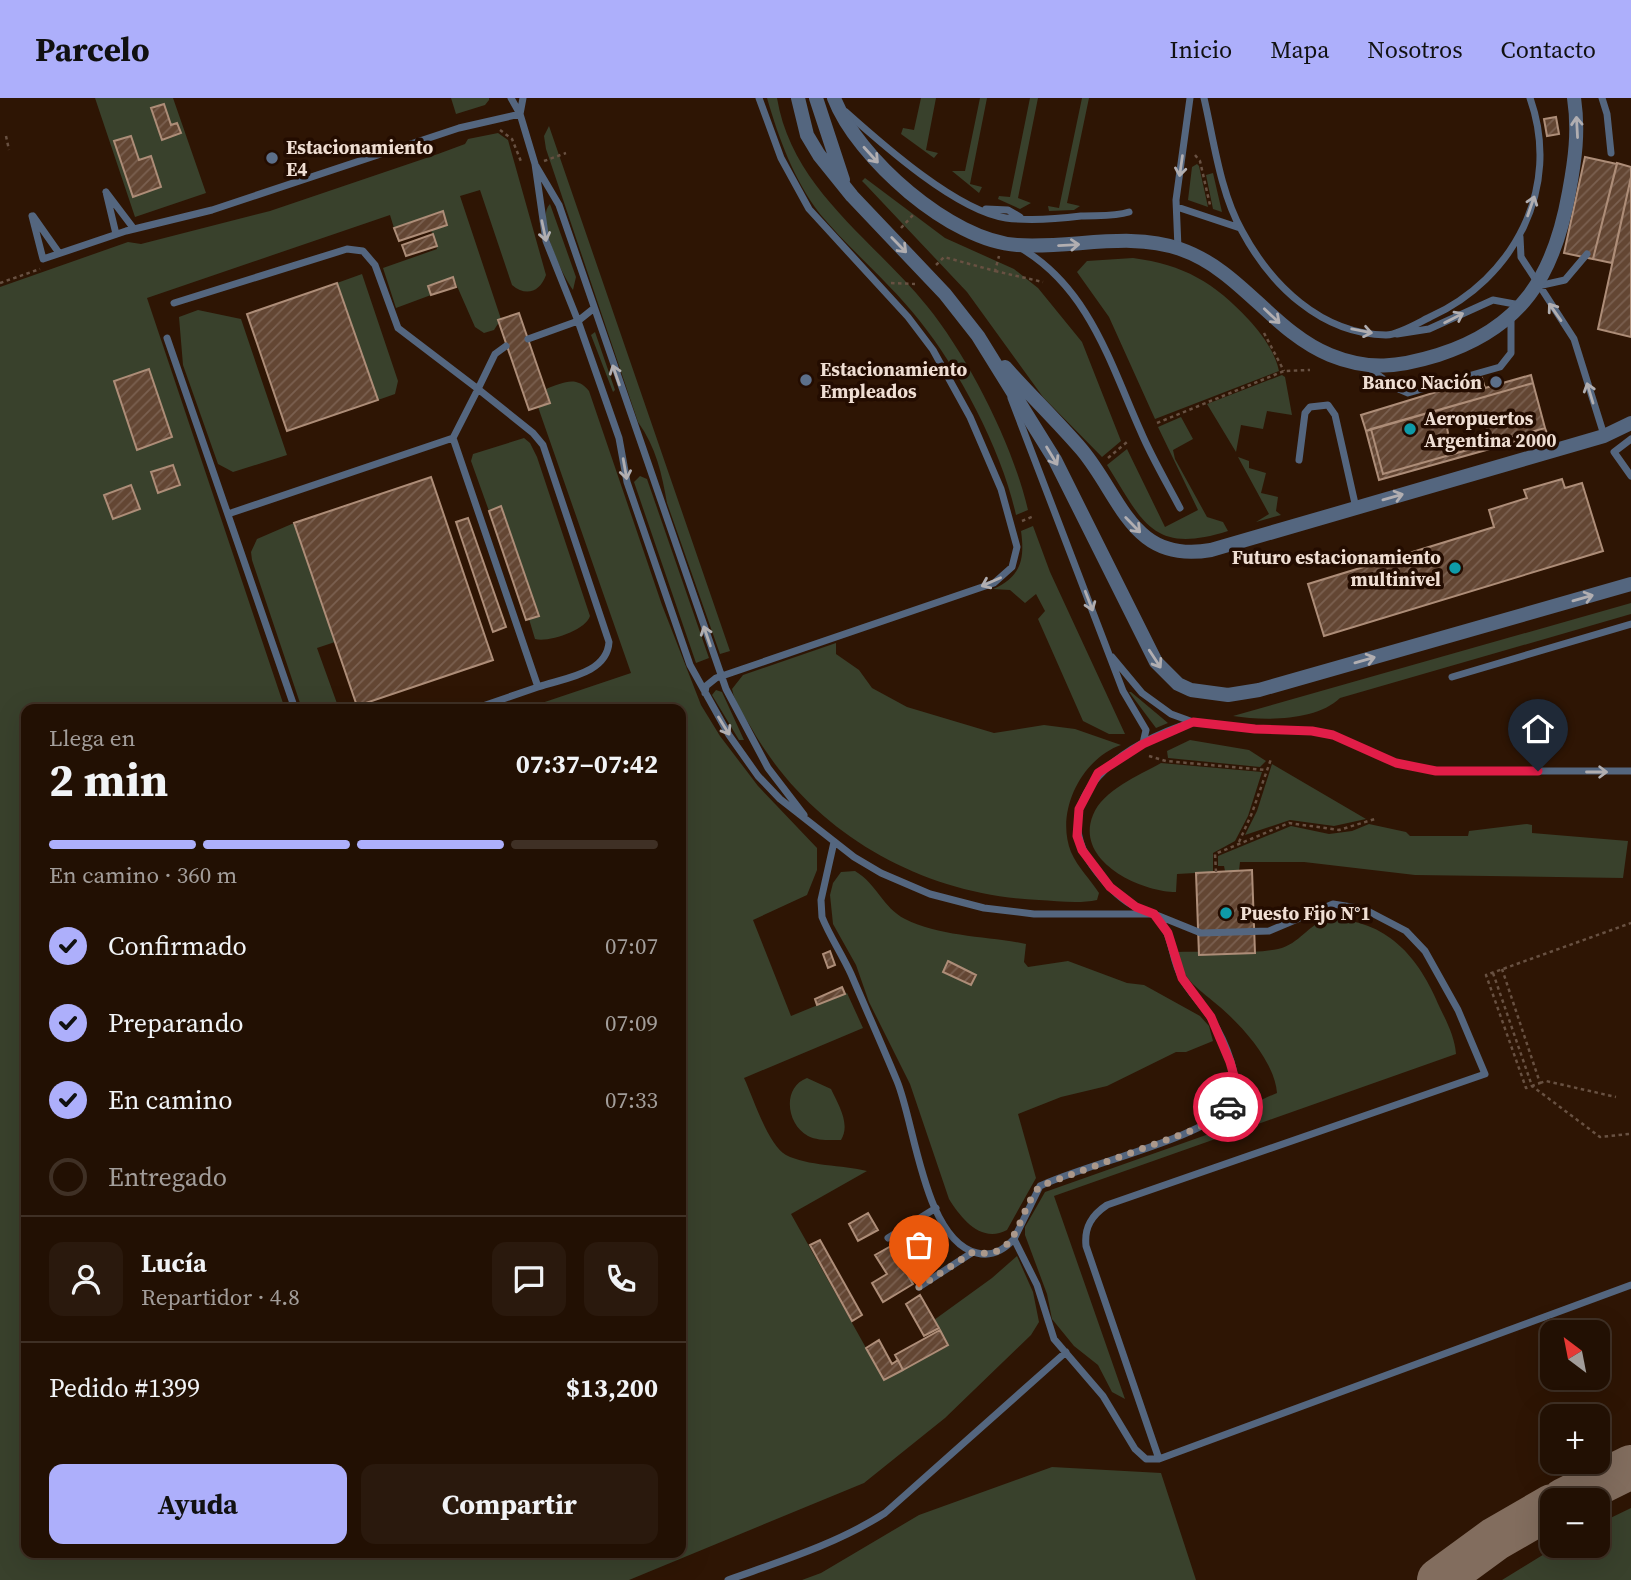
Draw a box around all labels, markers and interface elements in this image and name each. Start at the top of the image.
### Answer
text: Parcelo [35,27,150,72]
text: Inicio [1170,33,1232,66]
text: Mapa [1270,33,1329,66]
text: Nosotros [1367,33,1463,66]
text: Contacto [1501,33,1596,66]
one-way arrow [1570,115,1583,138]
place label: Estacionamiento E4 [286,134,433,182]
one-way arrow [863,146,879,164]
marker: Estacionamiento E4 [264,150,280,166]
one-way arrow [1174,154,1187,176]
one-way arrow [1526,196,1538,218]
one-way arrow [538,219,552,242]
one-way arrow [891,236,908,253]
one-way arrow [1057,238,1080,251]
one-way arrow [1548,303,1562,323]
one-way arrow [1263,308,1281,324]
one-way arrow [1443,310,1464,324]
one-way arrow [1350,325,1373,338]
place label: Estacionamiento Empleados [820,356,967,404]
one-way arrow [609,365,621,387]
place label: Banco Nación [1362,369,1482,395]
marker: Estacionamiento Empleados [798,372,814,388]
marker: Banco Nación [1488,374,1504,390]
one-way arrow [1583,382,1595,404]
place label: Aeropuertos Argentina 2000 [1424,405,1557,453]
marker: Aeropuertos Argentina 2000 [1402,421,1418,437]
one-way arrow [1045,446,1059,466]
one-way arrow [619,457,632,480]
one-way arrow [1381,490,1404,503]
one-way arrow [1124,516,1141,533]
place label: Futuro estacionamiento multinivel [1232,544,1441,592]
marker: Futuro estacionamiento multinivel [1447,560,1463,576]
one-way arrow [981,576,1002,589]
one-way arrow [1084,590,1097,612]
one-way arrow [1572,591,1594,604]
one-way arrow [700,626,712,648]
one-way arrow [1148,649,1162,668]
one-way arrow [1353,653,1375,666]
pin [1508,699,1568,771]
icon: home [1519,710,1557,748]
one-way arrow [717,716,731,736]
text: Llega en [49,722,135,754]
text: 07:37–07:42 [516,746,658,782]
text: 2 min [49,748,168,811]
one-way arrow [1585,765,1608,779]
text: En camino · 360 m [49,859,237,891]
place label: Puesto Fijo N°1 [1240,900,1371,926]
marker: Puesto Fijo N°1 [1218,905,1234,921]
icon: check [49,927,87,965]
text: Confirmado [108,928,247,964]
text: 07:07 [605,930,658,962]
icon: check [49,1004,87,1042]
text: Preparando [108,1005,244,1041]
text: 07:09 [605,1007,658,1039]
courier [1193,1072,1263,1142]
icon: check [49,1081,87,1119]
text: En camino [108,1082,233,1118]
text: 07:33 [605,1084,658,1116]
icon: car [1209,1088,1247,1126]
text: Entregado [108,1159,227,1195]
pin [889,1215,949,1287]
icon: bag [900,1226,938,1264]
button: person [49,1242,123,1316]
button: chat [492,1242,566,1316]
button: phone [584,1242,658,1316]
text: Lucía [141,1245,207,1281]
text: Repartidor · 4.8 [141,1281,300,1313]
north arrow [1540,1320,1610,1390]
map controls [1540,1320,1610,1558]
text: Pedido #1399 [49,1370,200,1406]
text: $13,200 [566,1370,658,1406]
button: + [1540,1404,1610,1474]
button: Ayuda [49,1464,347,1544]
button: Compartir [361,1464,658,1544]
button: − [1540,1488,1610,1558]

